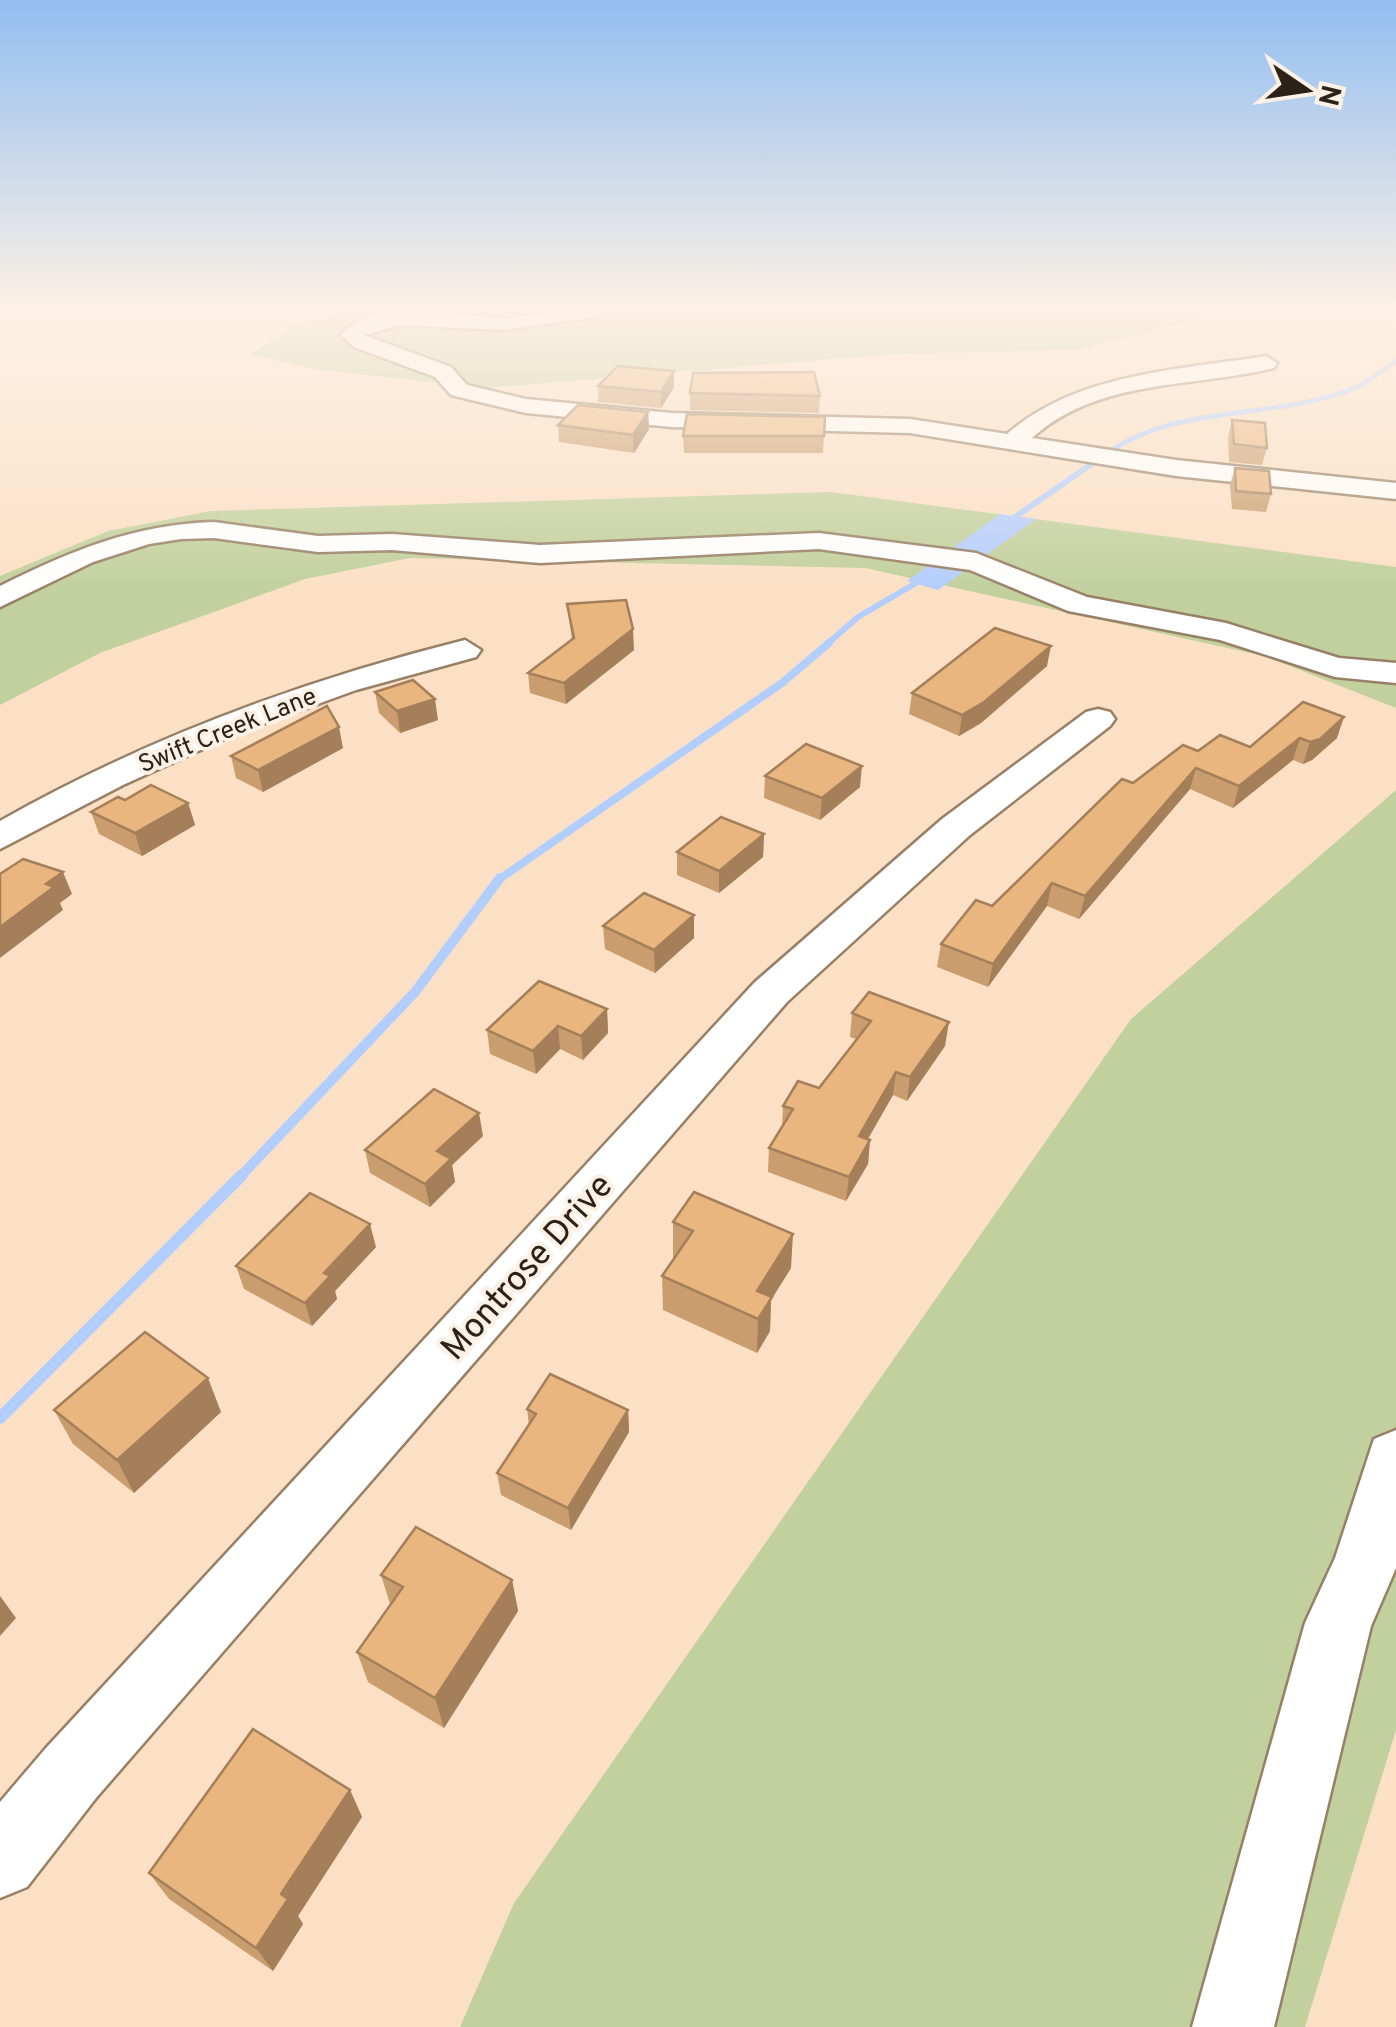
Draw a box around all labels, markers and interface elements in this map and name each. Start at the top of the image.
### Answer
north arrow [1256,40,1356,140]
text: N [1308,81,1347,109]
street label: Swift Creek Lane [134,681,322,782]
street label: Montrose Drive [433,1165,624,1371]

